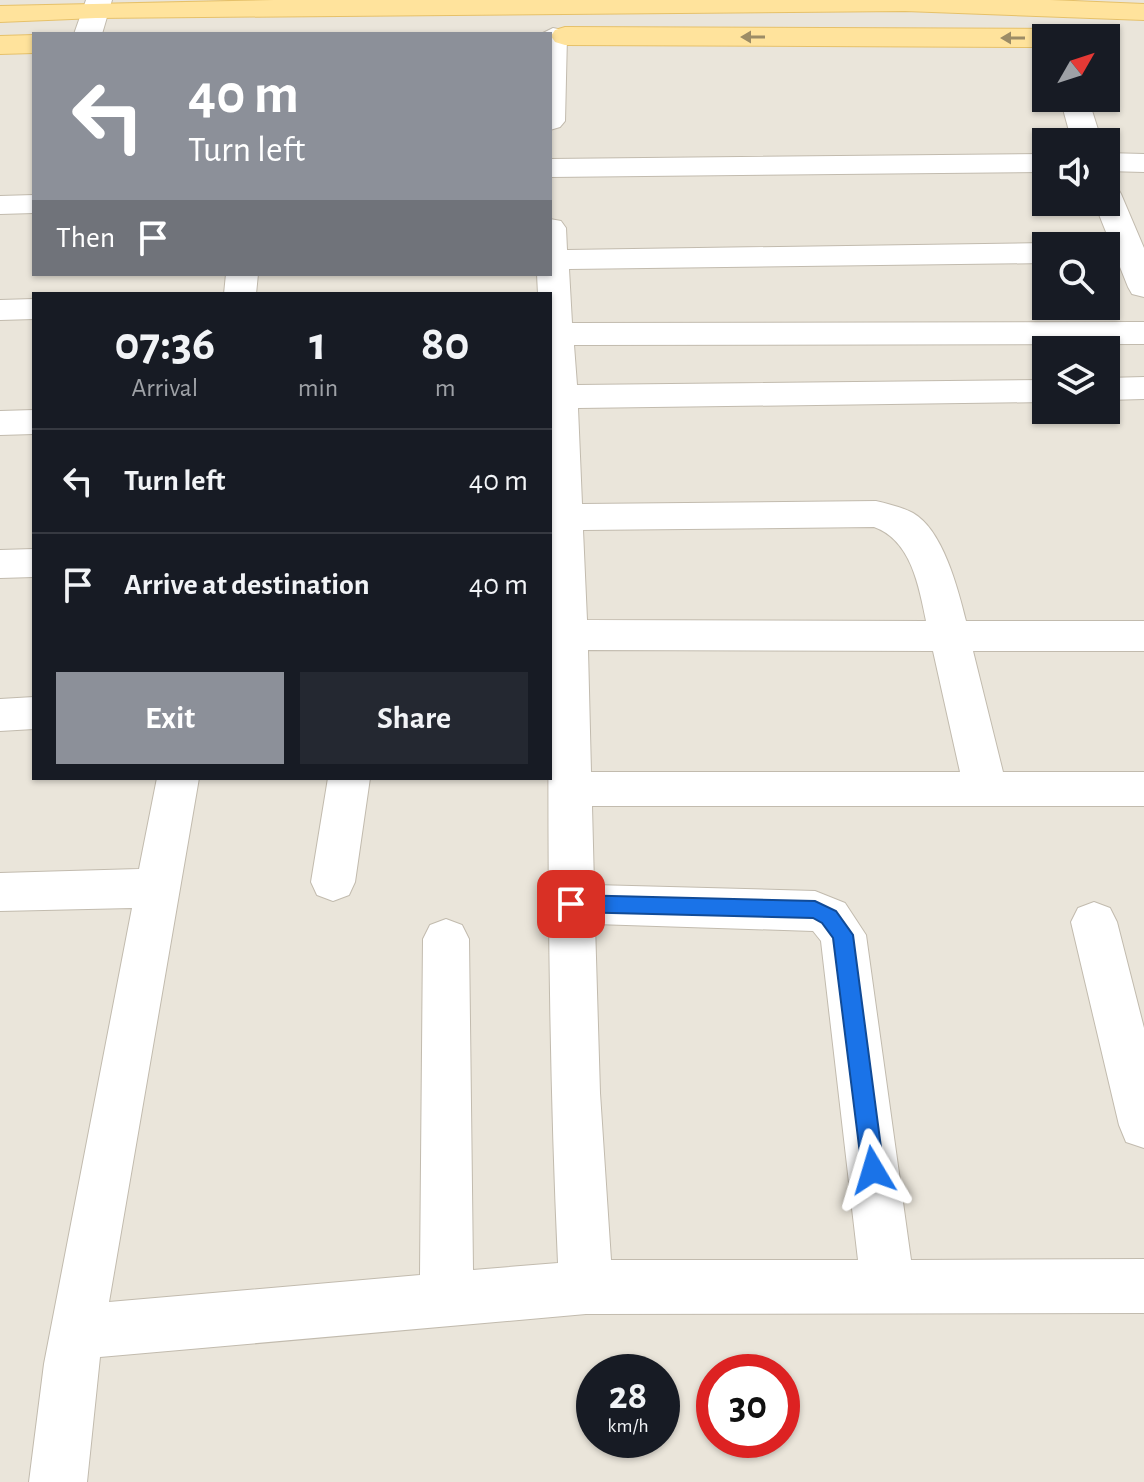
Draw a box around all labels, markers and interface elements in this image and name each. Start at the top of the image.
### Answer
north arrow [1032,24,1120,112]
map controls [1032,24,1120,424]
one-way arrow [740,31,765,43]
one-way arrow [1000,32,1025,44]
icon: left [56,64,160,168]
text: 40 m [188,67,299,123]
button: sound [1032,128,1120,216]
text: Turn left [188,132,305,168]
icon: arrive [131,216,175,260]
text: Then [56,223,115,253]
button: search [1032,232,1120,320]
text: 07:36 [115,321,215,369]
text: 1 [309,321,327,369]
text: 80 [421,321,469,369]
button: layers [1032,336,1120,424]
text: Arrival [131,375,198,401]
text: min [298,375,338,401]
text: m [435,375,456,401]
icon: left [56,459,100,503]
text: Turn left [124,466,225,496]
text: 40 m [469,466,528,496]
icon: arrive [56,563,100,607]
text: Arrive at destination [124,570,370,600]
text: 40 m [469,570,528,600]
button: Exit [56,672,284,764]
button: Share [300,672,528,764]
pin [537,870,605,938]
icon: arrive [549,882,593,926]
position arrow [831,1128,915,1212]
speed limit sign: 30 [696,1354,800,1458]
text: 28 [609,1376,647,1416]
text: km/h [607,1416,649,1436]

